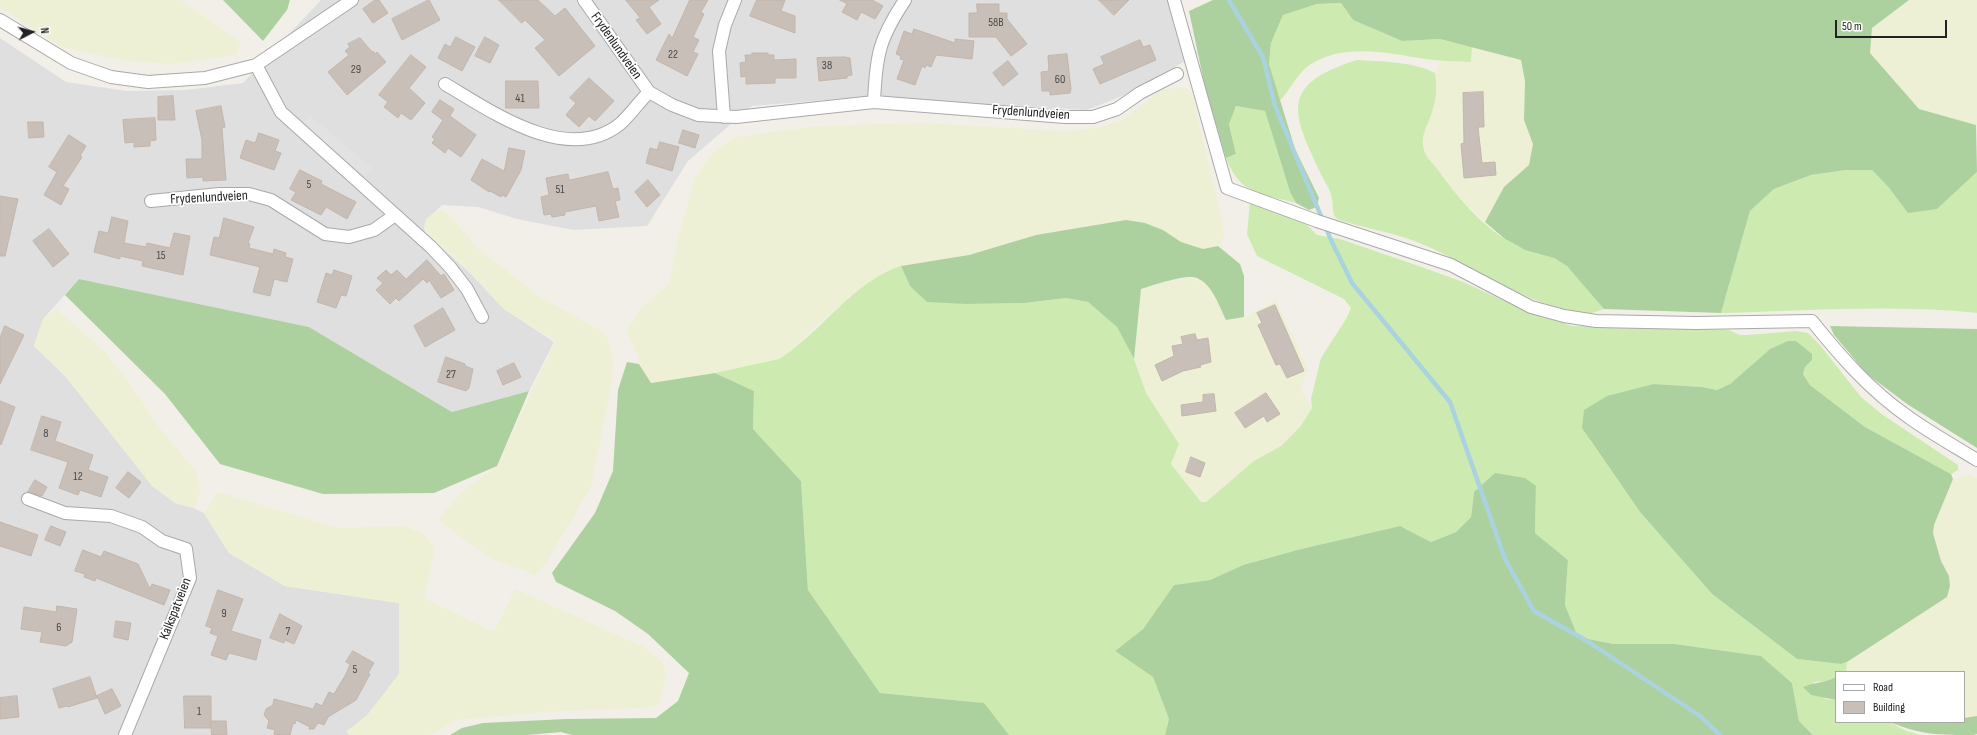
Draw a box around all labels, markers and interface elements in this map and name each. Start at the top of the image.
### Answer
street label: Frydenlundveien [587,9,645,83]
north arrow [12,12,52,52]
scale bar [1837,12,1949,38]
house number: 58B [988,16,1004,30]
text: 50 m [1842,19,1862,34]
text: N [38,27,51,34]
house number: 22 [668,48,678,62]
house number: 38 [822,59,832,73]
house number: 29 [351,63,361,77]
house number: 60 [1055,73,1065,87]
house number: 41 [515,92,525,106]
street label: Frydenlundveien [992,102,1070,124]
house number: 5 [307,178,311,192]
house number: 51 [555,183,565,197]
street label: Frydenlundveien [170,188,248,208]
house number: 15 [156,249,166,263]
house number: 27 [446,368,456,382]
house number: 8 [43,427,49,441]
house number: 12 [73,470,83,484]
street label: Kalkspatveien [157,576,195,642]
house number: 9 [221,607,227,621]
house number: 6 [56,621,62,635]
house number: 7 [286,625,290,639]
house number: 5 [353,663,357,677]
legend [1835,671,1965,723]
text: Road [1873,680,1893,695]
text: Building [1873,700,1905,715]
house number: 1 [197,705,201,719]

